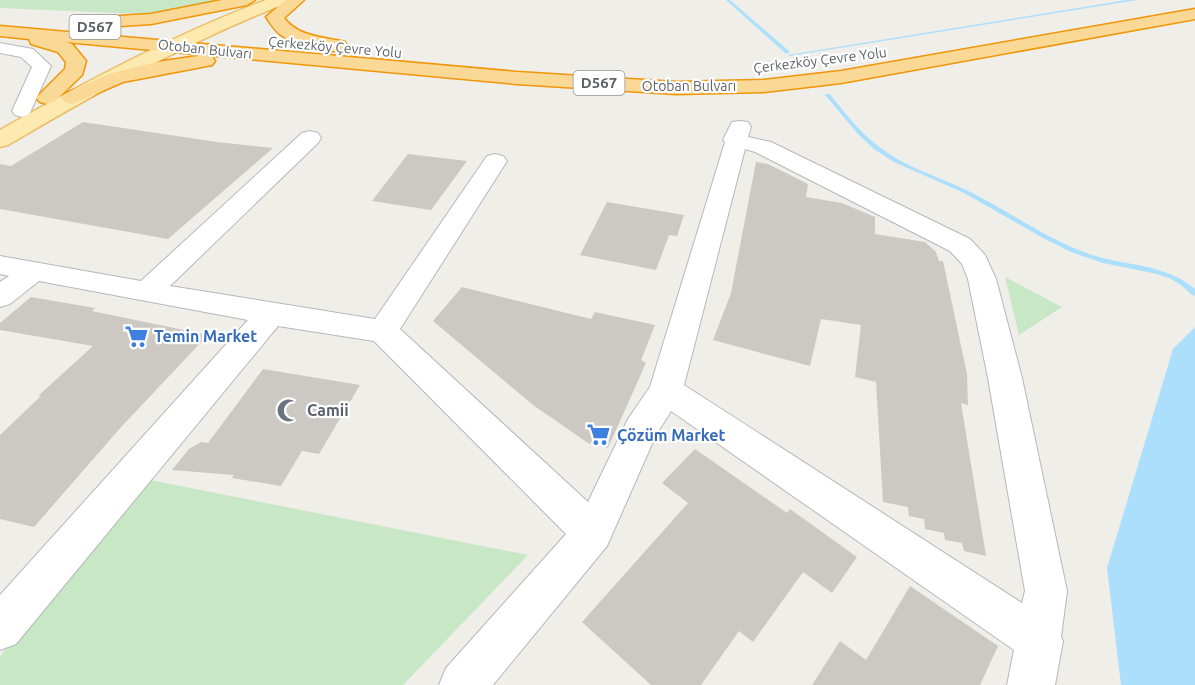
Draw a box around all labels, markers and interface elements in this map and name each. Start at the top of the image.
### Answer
road number: D567 [70,15,121,39]
street label: Çerkezköy Çevre Yolu [267,33,403,61]
street label: Otoban Bulvarı [157,36,253,62]
street label: Çerkezköy Çevre Yolu [752,44,888,76]
road number: D567 [574,71,624,95]
street label: Otoban Bulvarı [642,78,736,94]
supermarket icon: Temin Market [123,323,149,349]
place label: Temin Market [154,327,257,345]
mosque icon: Camii [276,397,302,423]
place label: Camii [307,401,349,419]
supermarket icon: Çözüm Market [586,422,612,448]
place label: Çözüm Market [617,426,726,445]

